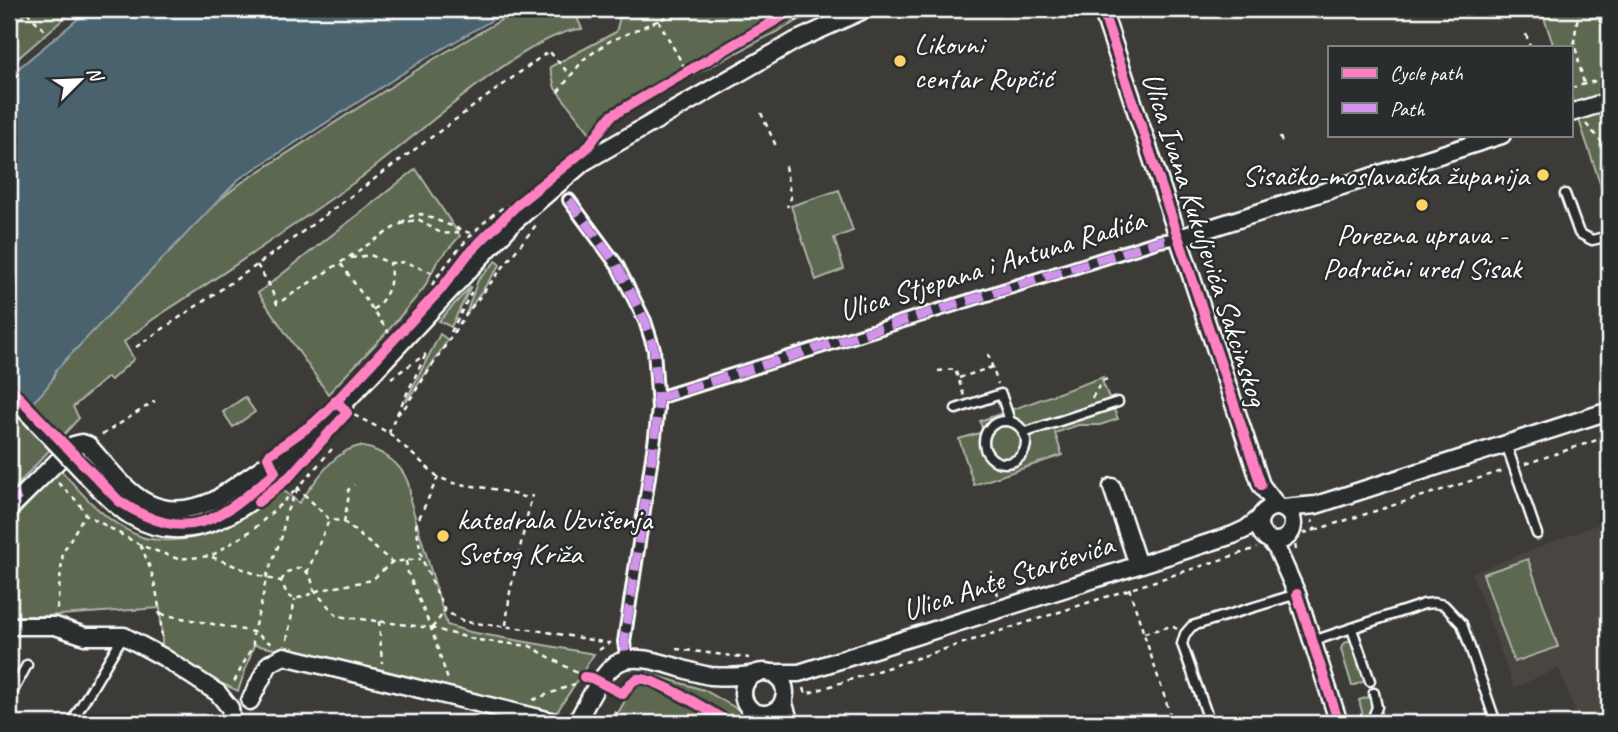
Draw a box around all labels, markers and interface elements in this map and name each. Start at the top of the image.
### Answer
place label: Likovni centar Rupčić [914,25,1057,97]
north arrow [46,46,116,116]
legend [1328,46,1572,136]
marker: Likovni centar Rupčić [892,53,908,69]
text: Cycle path [1390,60,1463,86]
text: N [81,63,109,87]
street label: Ulica Ivana Kukuljevića Sakcinskog [1133,68,1278,413]
text: Path [1390,96,1426,122]
place label: Sisačko-moslavačka županija [1242,156,1531,194]
marker: Sisačko-moslavačka županija [1535,167,1551,183]
marker: Porezna uprava - Područni ured Sisak [1414,197,1430,213]
street label: Ulica Stjepana i Antuna Radića [835,200,1151,330]
place label: Porezna uprava - Područni ured Sisak [1322,215,1524,287]
place label: katedrala Uzvišenja Svetog Križa [457,500,654,572]
street label: Ulica Ante Starčevića [898,524,1120,629]
marker: katedrala Uzvišenja Svetog Križa [435,528,451,544]

